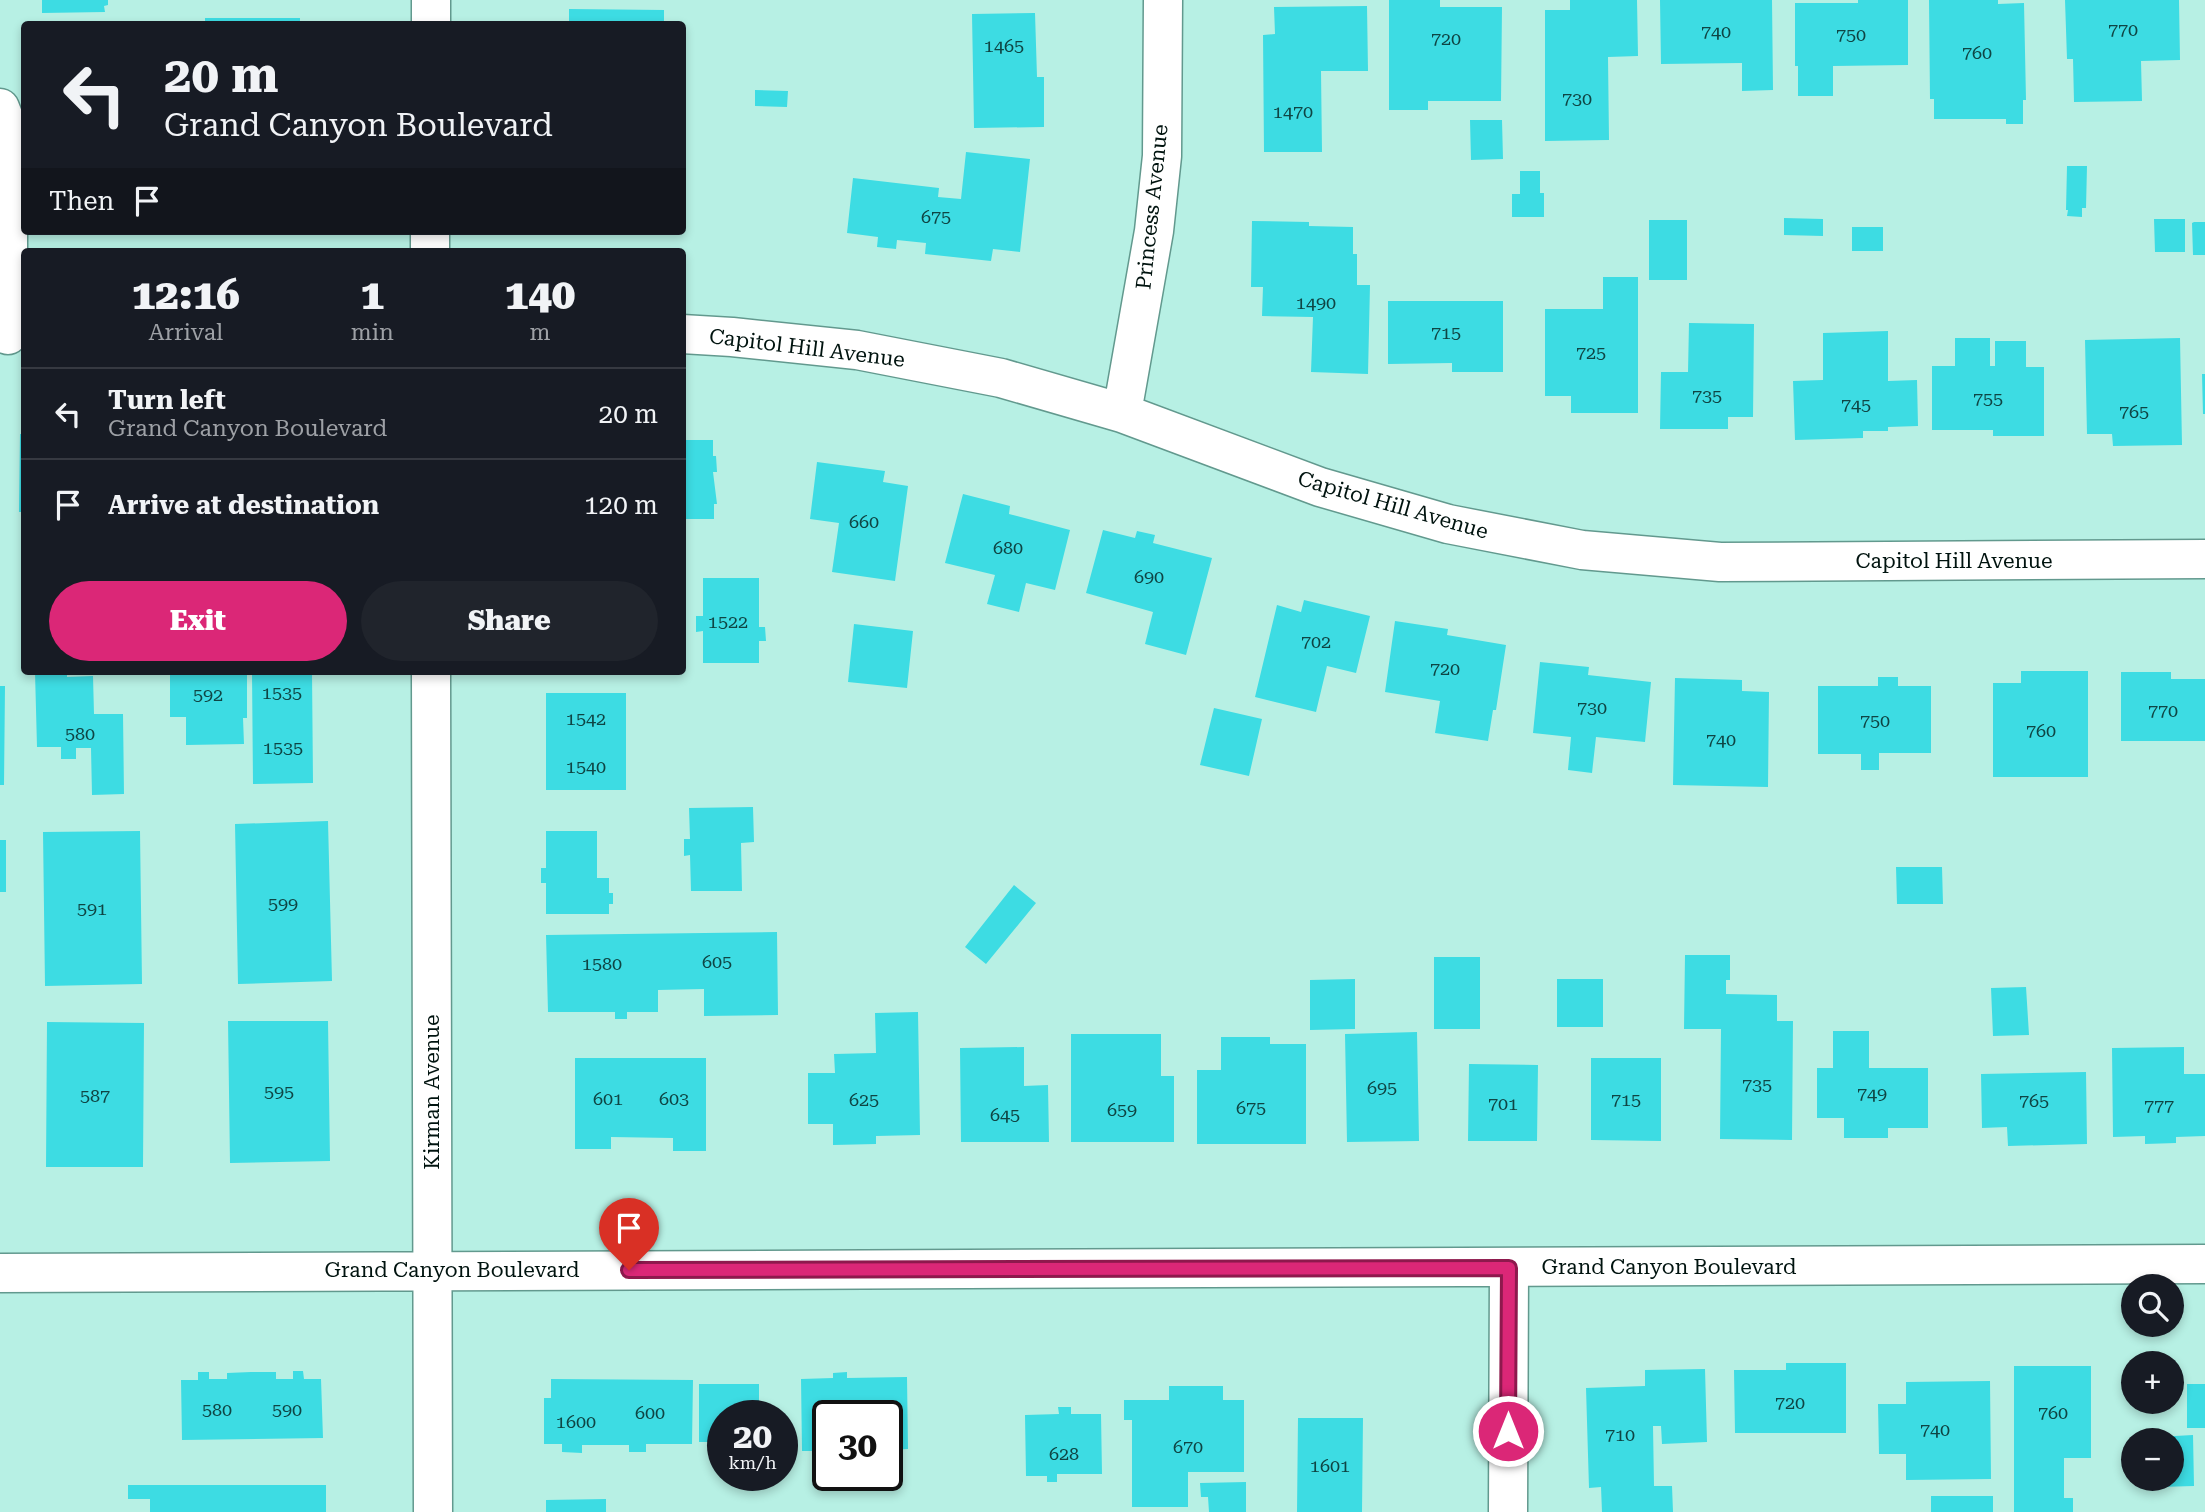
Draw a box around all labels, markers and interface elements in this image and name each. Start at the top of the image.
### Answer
house number: 770 [2108,19,2138,40]
house number: 740 [1701,21,1731,42]
house number: 750 [1836,24,1866,45]
house number: 720 [1431,28,1461,49]
house number: 1465 [984,35,1024,56]
house number: 760 [1962,42,1992,63]
text: 20 m [164,47,279,104]
icon: left [49,49,140,140]
house number: 730 [1562,88,1592,109]
house number: 1470 [1273,101,1313,122]
text: Grand Canyon Boulevard [164,106,553,144]
street label: Princess Avenue [1131,123,1173,291]
icon: arrive [128,182,166,220]
text: Then [49,186,114,216]
house number: 675 [921,206,951,227]
text: 12:16 [132,270,240,319]
text: 1 [360,270,384,319]
text: 140 [505,270,575,319]
house number: 1490 [1296,292,1336,313]
text: Arrival [148,319,223,346]
text: min [351,319,394,346]
text: m [529,319,550,346]
house number: 715 [1431,322,1461,343]
street label: Capitol Hill Avenue [708,324,906,372]
house number: 725 [1576,342,1606,363]
text: Turn left [108,385,226,415]
house number: 735 [1692,385,1722,406]
house number: 755 [1973,388,2003,409]
house number: 745 [1841,394,1871,415]
icon: left [49,395,87,433]
text: 20 m [599,399,658,429]
house number: 765 [2119,401,2149,422]
text: Grand Canyon Boulevard [108,415,387,442]
street label: Capitol Hill Avenue [1295,466,1491,544]
icon: arrive [49,486,87,524]
text: Arrive at destination [108,490,379,520]
text: 120 m [584,490,658,520]
house number: 660 [849,511,879,532]
house number: 680 [993,537,1023,558]
street label: Capitol Hill Avenue [1856,549,2052,573]
house number: 690 [1134,566,1164,587]
button: Exit [49,581,347,661]
button: Share [361,581,658,661]
house number: 1522 [708,611,748,632]
house number: 702 [1301,631,1331,652]
house number: 720 [1430,658,1460,679]
house number: 1535 [262,682,302,703]
house number: 592 [193,684,223,705]
house number: 730 [1577,697,1607,718]
house number: 770 [2148,700,2178,721]
house number: 1542 [566,708,606,729]
house number: 750 [1860,710,1890,731]
house number: 760 [2026,720,2056,741]
house number: 580 [65,723,95,744]
house number: 740 [1706,729,1736,750]
house number: 1535 [263,737,303,758]
house number: 1540 [566,756,606,777]
house number: 599 [268,893,298,914]
house number: 591 [77,898,107,919]
house number: 605 [702,951,732,972]
house number: 1580 [582,953,622,974]
street label: Kirman Avenue [420,1014,444,1170]
house number: 735 [1742,1074,1772,1095]
house number: 695 [1367,1077,1397,1098]
house number: 595 [264,1081,294,1102]
house number: 749 [1857,1083,1887,1104]
house number: 587 [80,1085,110,1106]
house number: 601 [593,1088,623,1109]
house number: 603 [659,1088,689,1109]
house number: 625 [849,1089,879,1110]
house number: 715 [1611,1089,1641,1110]
house number: 765 [2019,1090,2049,1111]
house number: 701 [1488,1093,1518,1114]
house number: 777 [2144,1095,2174,1116]
house number: 675 [1236,1097,1266,1118]
house number: 659 [1107,1099,1137,1120]
house number: 645 [990,1104,1020,1125]
pin [599,1198,659,1270]
icon: arrive [610,1209,648,1247]
street label: Grand Canyon Boulevard [1541,1255,1797,1279]
street label: Grand Canyon Boulevard [324,1258,580,1282]
map controls [2121,1274,2184,1491]
button: search [2121,1274,2184,1337]
button: + [2121,1351,2184,1414]
house number: 720 [1775,1392,1805,1413]
position arrow [1471,1394,1545,1468]
house number: 580 [202,1399,232,1420]
house number: 590 [272,1399,302,1420]
speed limit sign: 30 [812,1400,903,1491]
house number: 600 [635,1402,665,1423]
house number: 760 [2038,1402,2068,1423]
house number: 1600 [556,1411,596,1432]
text: 20 [733,1416,772,1457]
house number: 740 [1920,1419,1950,1440]
house number: 710 [1605,1424,1635,1445]
button: − [2121,1428,2184,1491]
house number: 670 [1173,1436,1203,1457]
house number: 628 [1049,1443,1079,1464]
text: km/h [728,1452,777,1473]
house number: 1601 [1310,1455,1350,1476]

